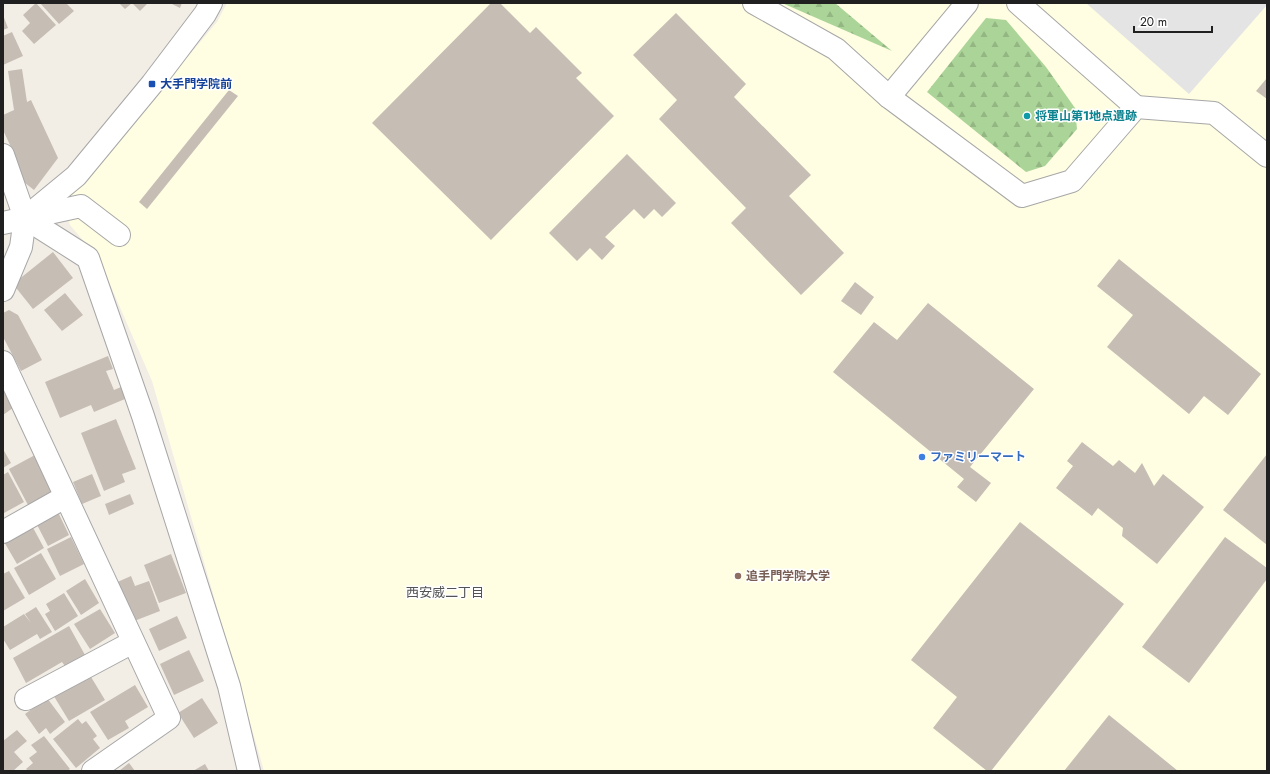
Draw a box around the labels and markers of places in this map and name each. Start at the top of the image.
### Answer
place label: 大手門学院前 [160,75,232,93]
marker: 大手門学院前 [147,79,157,89]
place label: 将軍山第1地点遺跡 [1035,107,1137,125]
marker: 将軍山第1地点遺跡 [1022,111,1032,121]
place label: ファミリーマート [930,448,1026,466]
marker: ファミリーマート [917,452,927,462]
place label: 追手門学院大学 [746,567,830,585]
marker: 追手門学院大学 [733,571,743,581]

